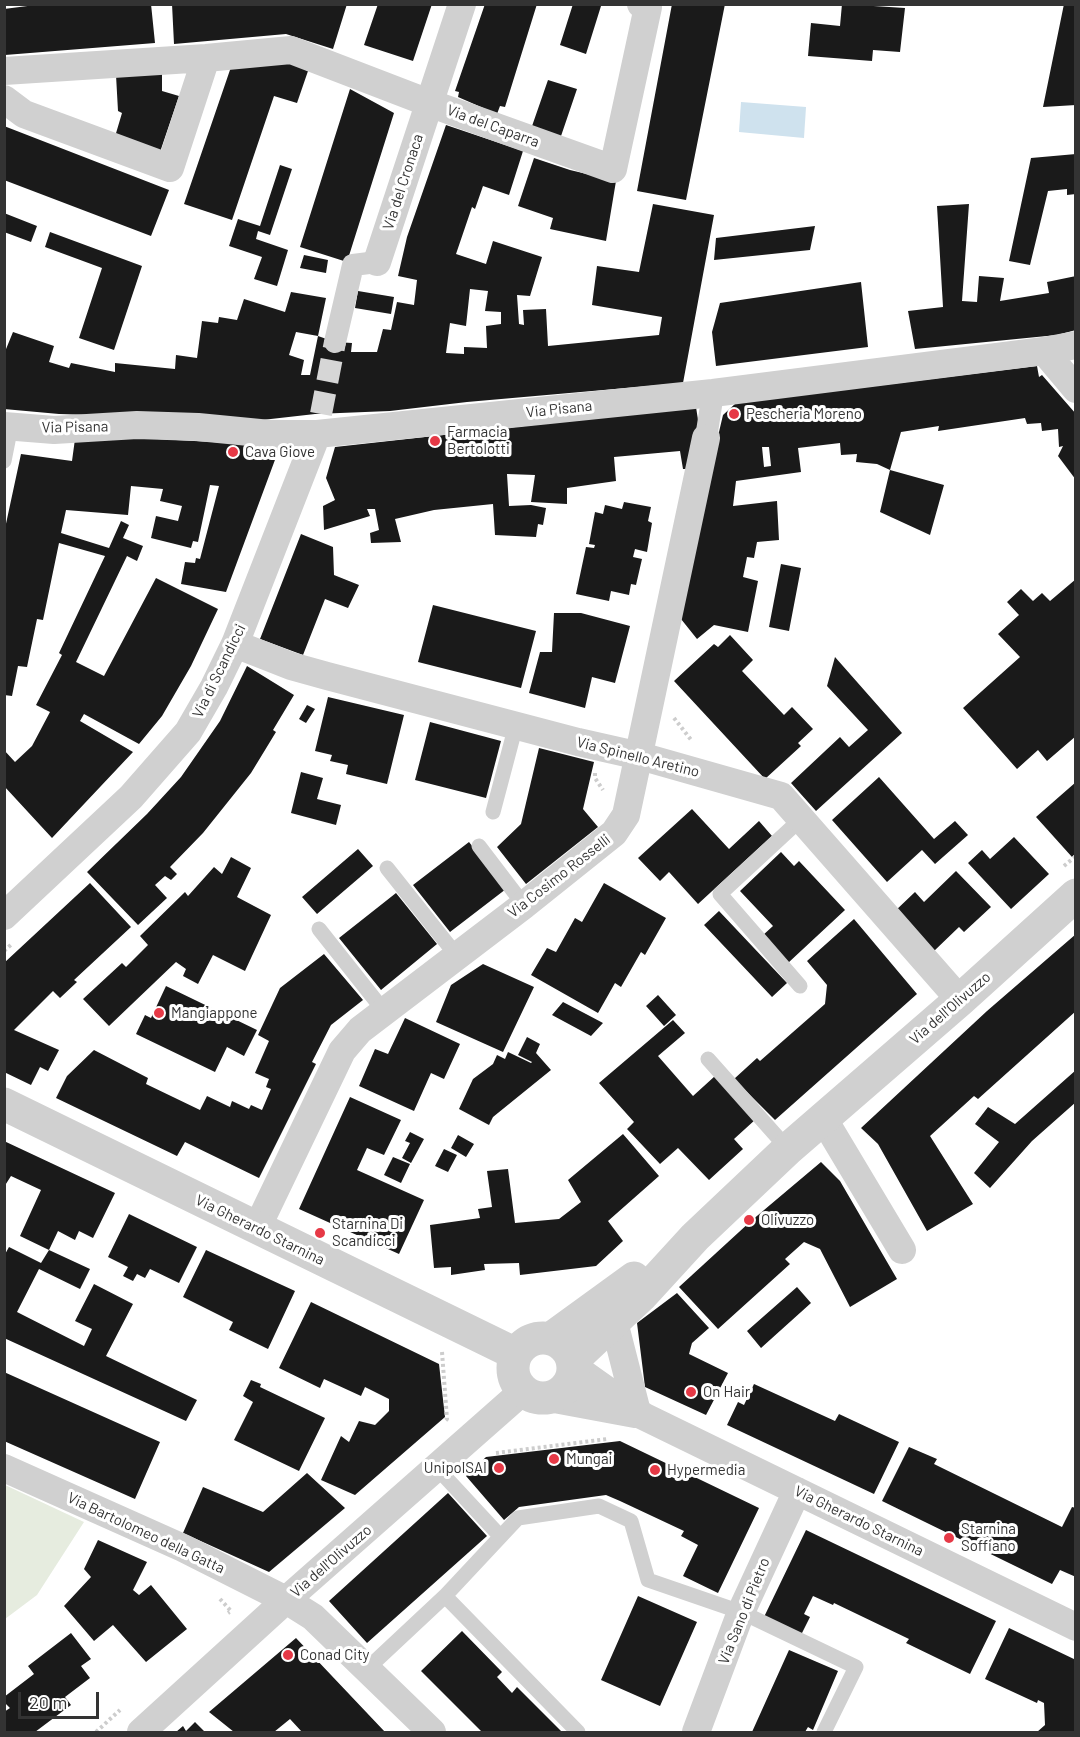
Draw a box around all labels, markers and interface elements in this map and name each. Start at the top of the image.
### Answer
street label: Via del Caparra [444,101,542,151]
street label: Via del Cronaca [379,132,427,232]
street label: Via Pisana [525,397,593,421]
place label: Pescheria Moreno [746,405,862,423]
marker: Pescheria Moreno [727,407,741,421]
street label: Via Pisana [42,417,108,437]
place label: Farmacia Bertolotti [447,423,510,458]
marker: Farmacia Bertolotti [428,434,442,448]
place label: Cava Giove [245,443,315,461]
marker: Cava Giove [226,445,240,459]
street label: Via di Scandicci [189,621,249,721]
street label: Via Spinello Aretino [575,733,701,781]
street label: Via Cosimo Rosselli [504,830,614,922]
street label: Via dell'Olivuzzo [906,968,994,1048]
place label: Mangiappone [171,1004,258,1022]
marker: Mangiappone [152,1006,166,1020]
street label: Via Gherardo Starnina [193,1191,327,1269]
place label: Olivuzzo [761,1211,814,1229]
marker: Olivuzzo [742,1213,756,1227]
place label: Starnina Di Scandicci [332,1215,403,1250]
marker: Starnina Di Scandicci [313,1226,327,1240]
place label: On Hair [703,1383,750,1401]
marker: On Hair [684,1385,698,1399]
place label: Mungai [566,1450,612,1468]
marker: Mungai [547,1452,561,1466]
place label: UnipolSAI [424,1459,487,1477]
marker: UnipolSAI [492,1461,506,1475]
place label: Hypermedia [667,1461,745,1479]
marker: Hypermedia [648,1463,662,1477]
street label: Via Gherardo Starnina [792,1482,926,1560]
street label: Via Bartolomeo della Gatta [64,1489,228,1577]
place label: Starnina Soffiano [961,1520,1016,1555]
street label: Via dell'Olivuzzo [287,1521,375,1601]
marker: Starnina Soffiano [942,1531,956,1545]
street label: Via Sano di Pietro [714,1555,774,1667]
place label: Conad City [300,1646,370,1664]
marker: Conad City [281,1648,295,1662]
scale bar [21,1680,102,1718]
text: 20 m [29,1691,67,1713]

